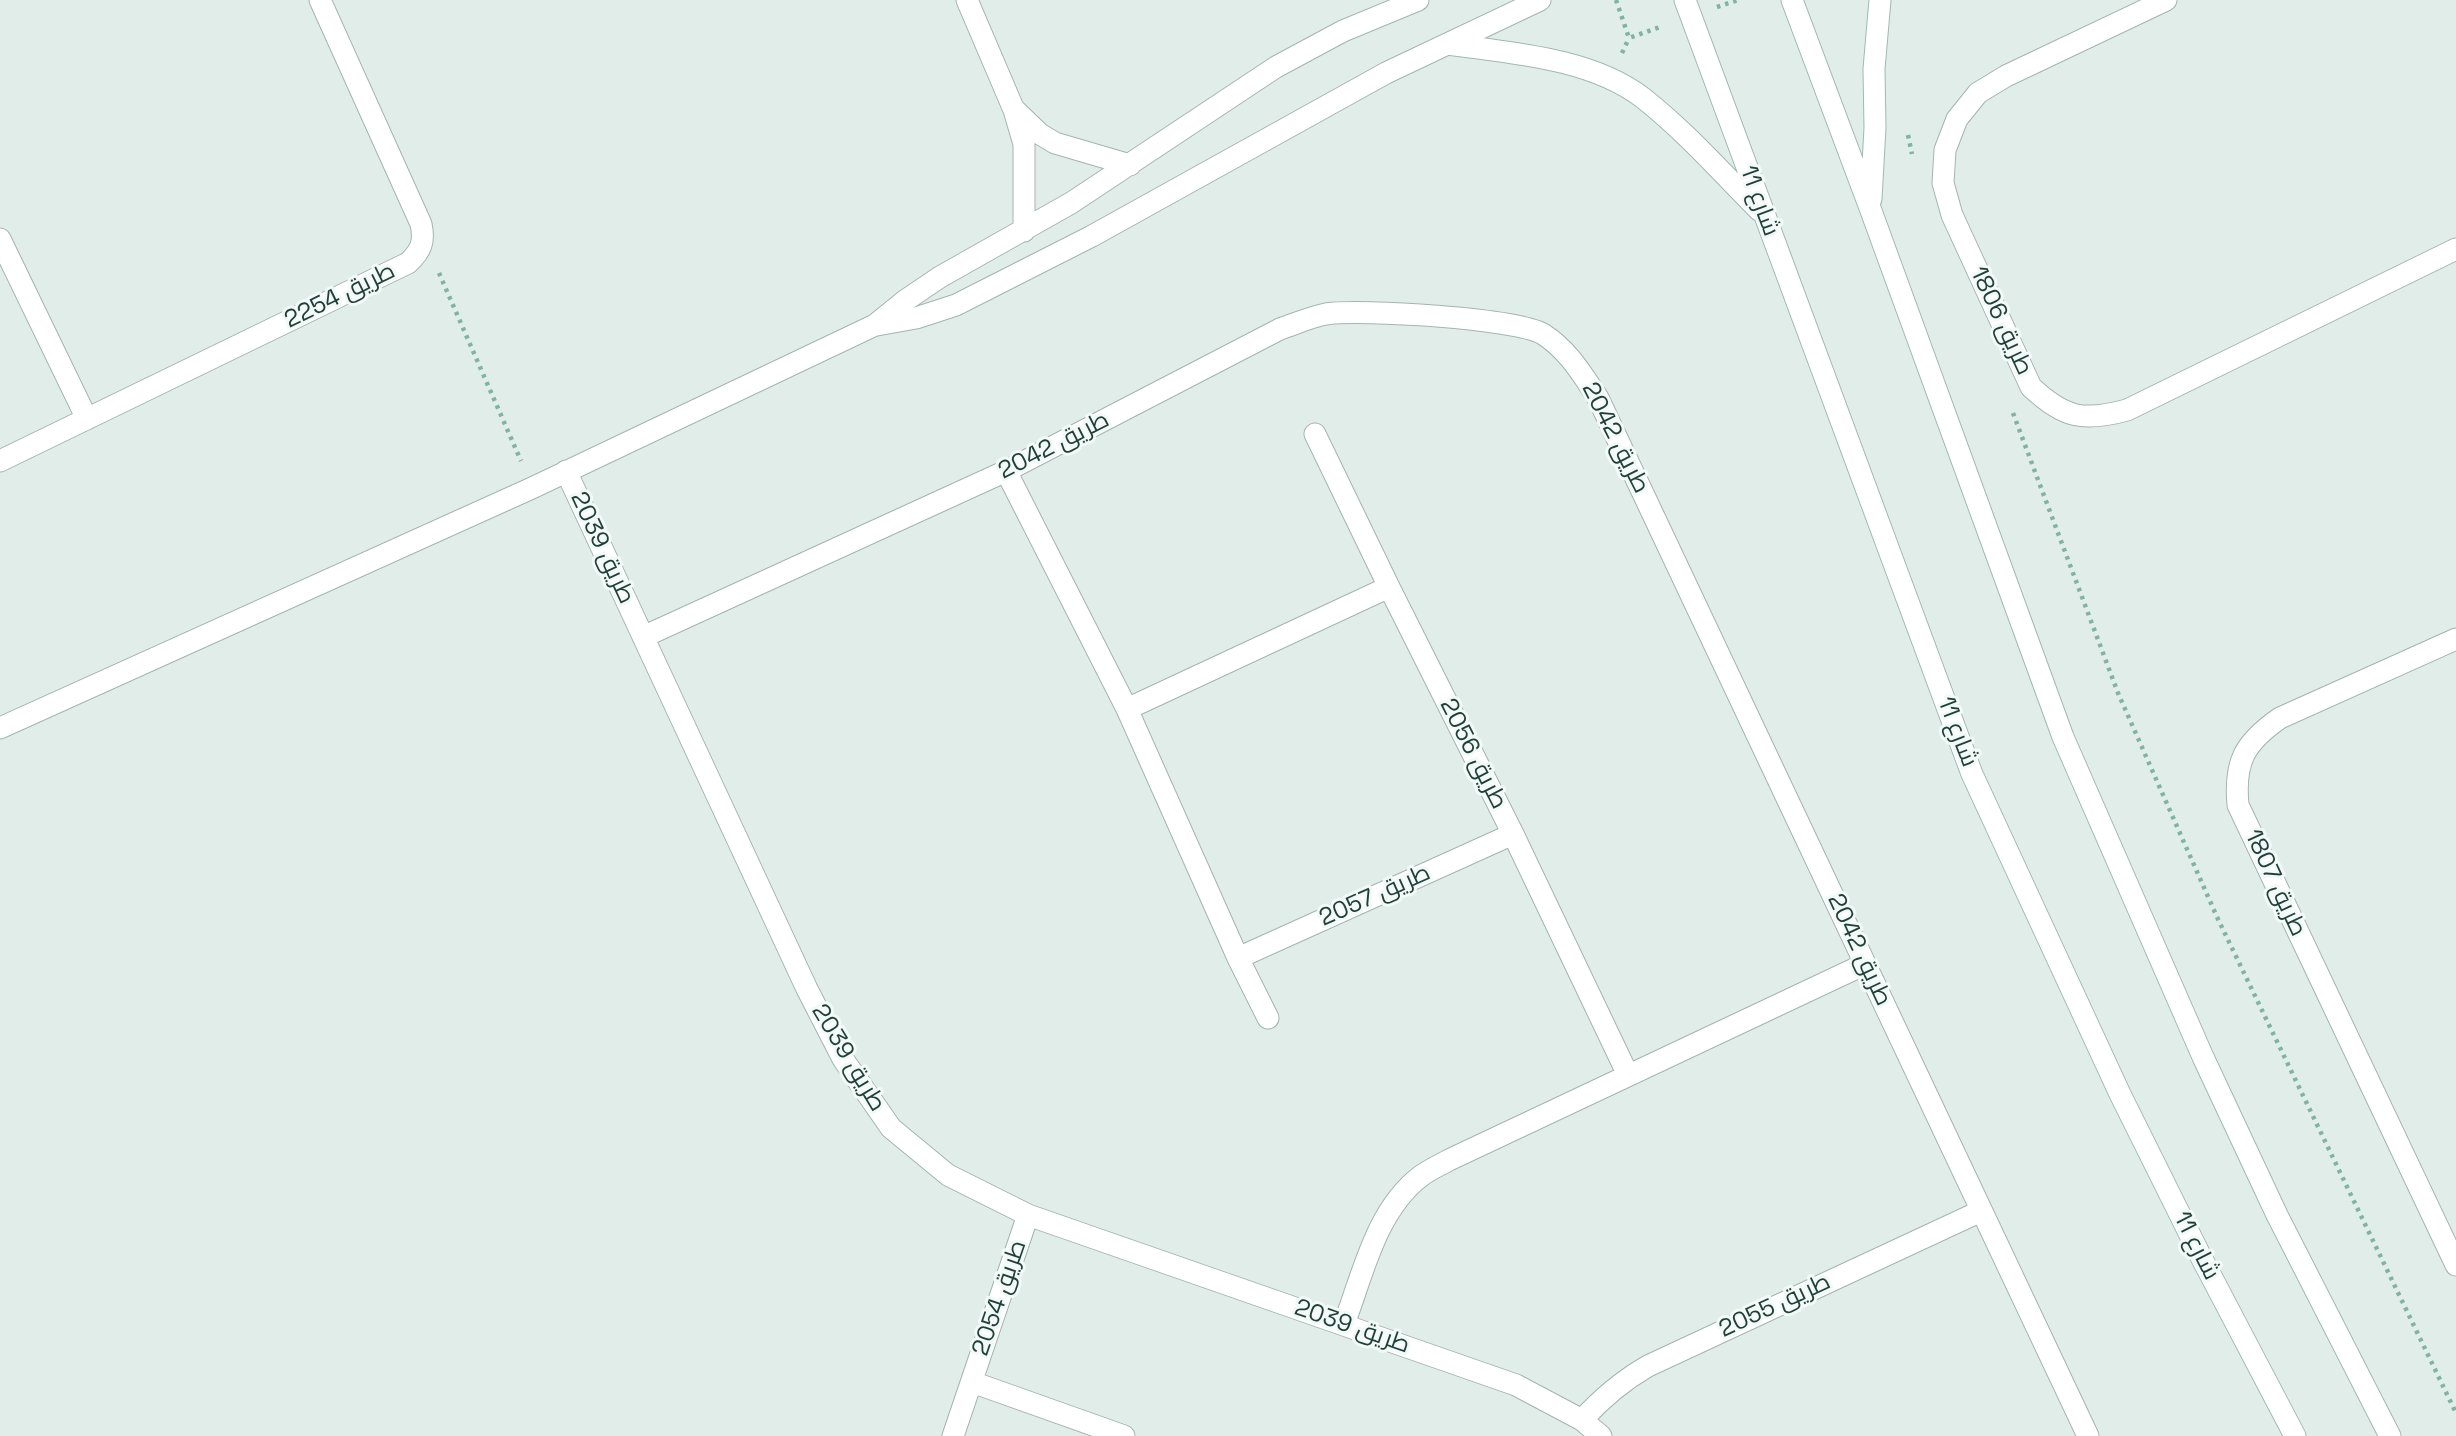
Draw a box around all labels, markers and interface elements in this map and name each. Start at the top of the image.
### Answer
street label: شارع 11 [1733,162,1785,240]
street label: طريق 2254 [280,257,400,335]
street label: طريق 1806 [1963,262,2039,380]
street label: طريق 2042 [1575,378,1655,498]
street label: طريق 2042 [994,406,1114,486]
street label: طريق 2039 [564,488,640,608]
street label: شارع 11 [1931,693,1983,771]
street label: طريق 2056 [1433,694,1513,814]
street label: طريق 1807 [2238,825,2312,941]
street label: طريق 2057 [1315,859,1435,933]
street label: طريق 2042 [1821,889,1897,1011]
street label: طريق 2039 [805,999,891,1117]
street label: شارع 11 [2167,1207,2225,1285]
street label: طريق 2054 [967,1236,1033,1360]
street label: طريق 2055 [1715,1268,1835,1344]
street label: طريق 2039 [1291,1294,1413,1360]

